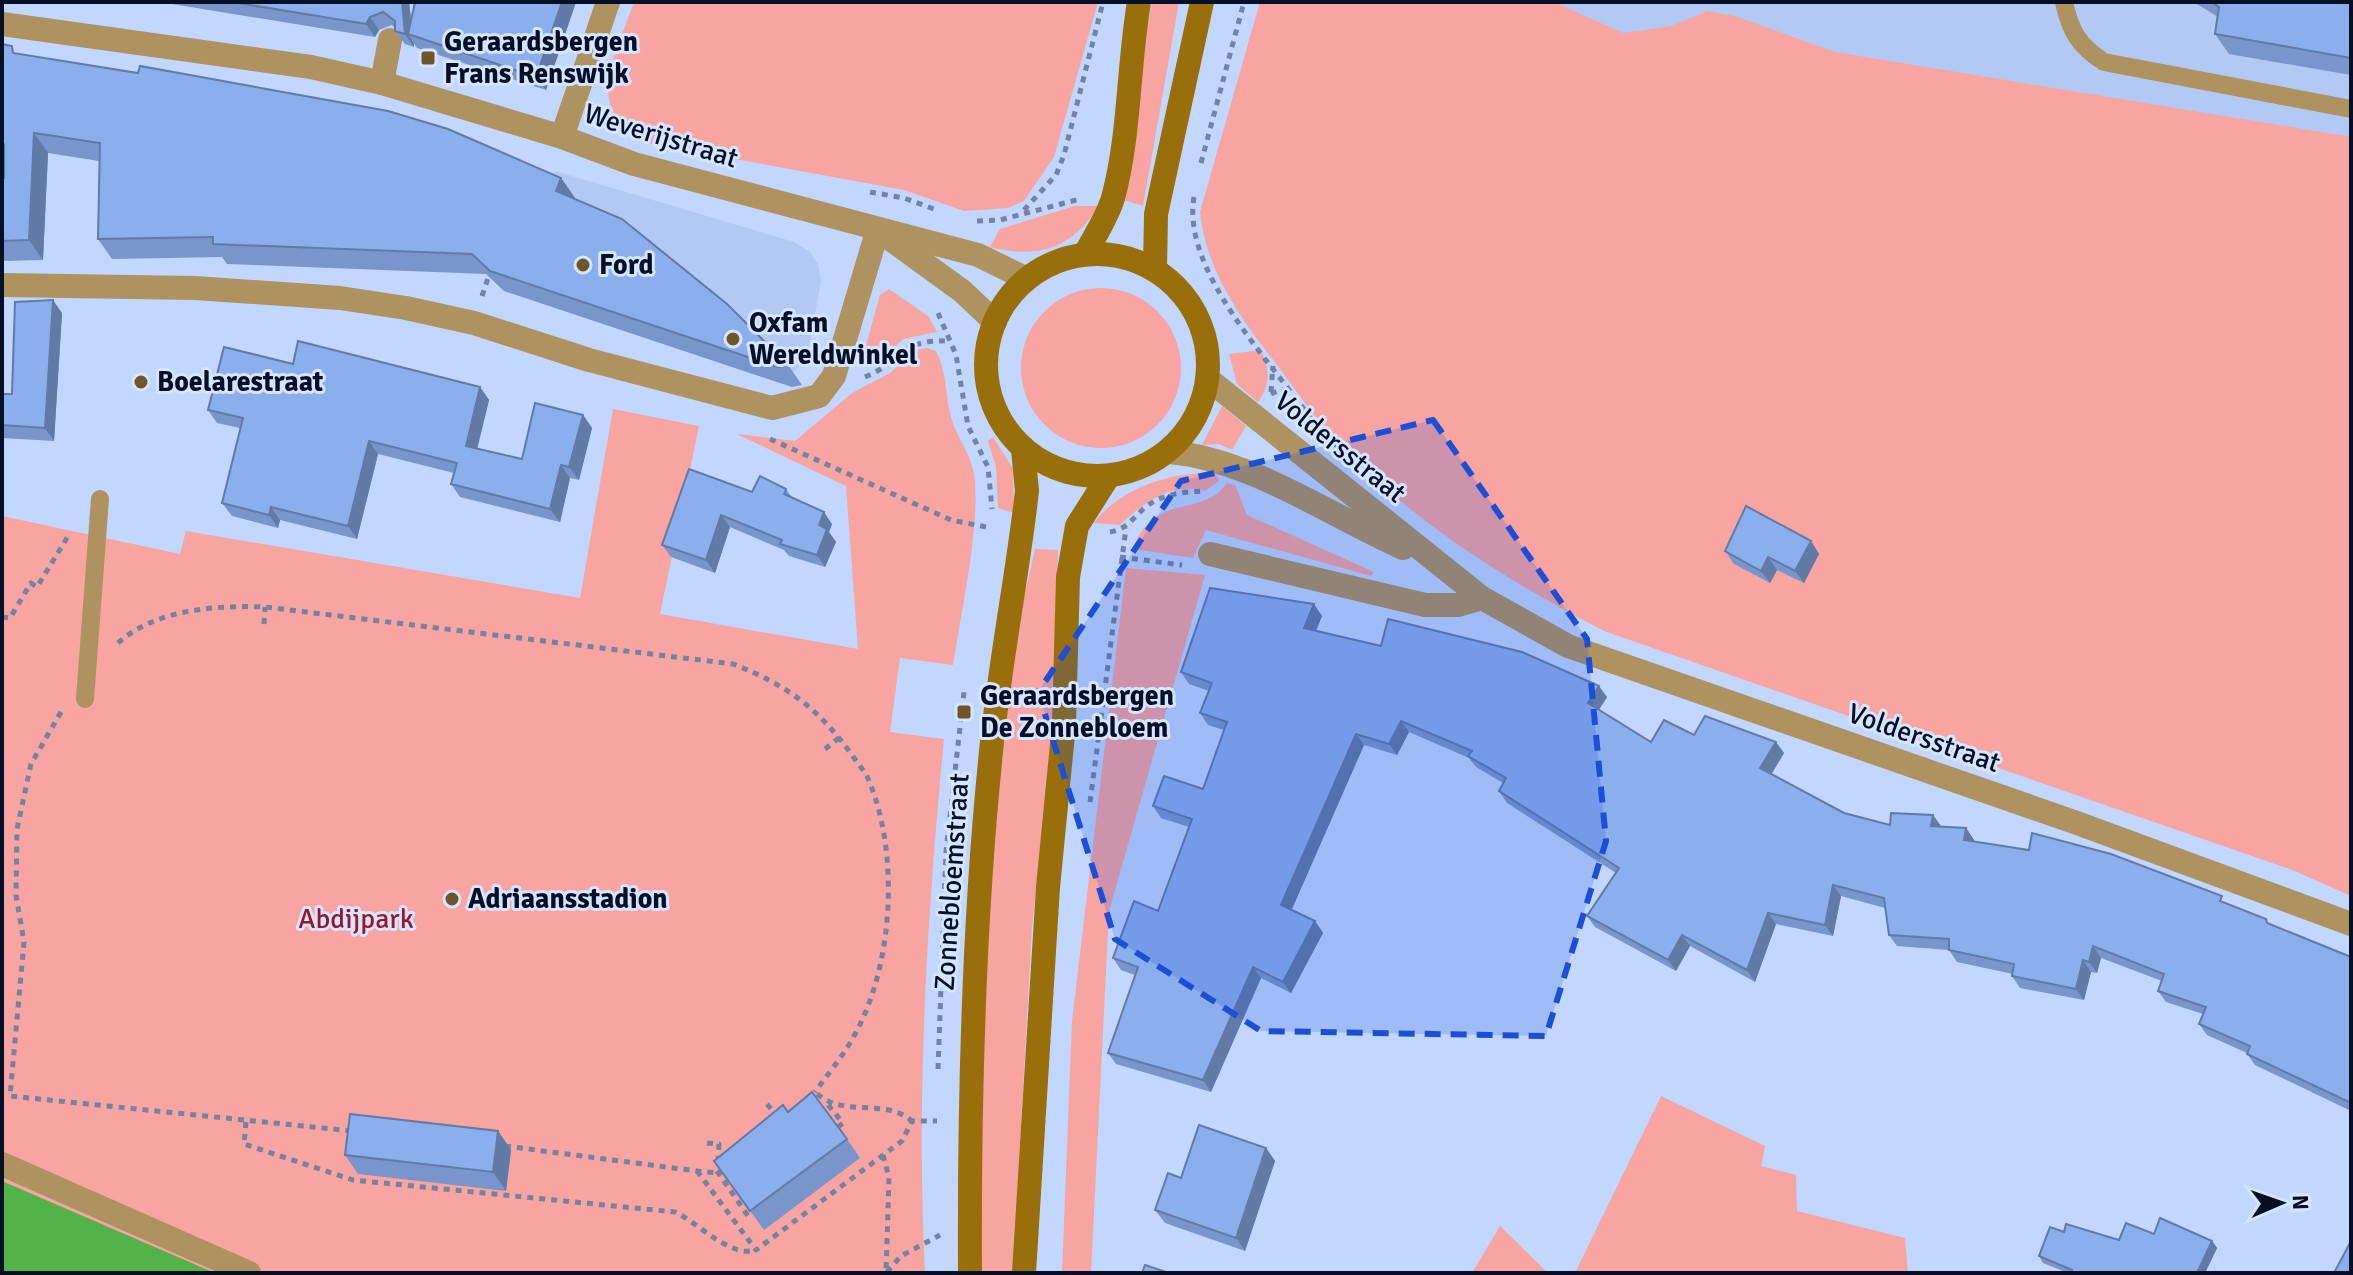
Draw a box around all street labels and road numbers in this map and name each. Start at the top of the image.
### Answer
street label: Weverijstraat [580,97,742,176]
street label: Voldersstraat [1268,384,1413,510]
street label: Voldersstraat [1843,696,2005,780]
street label: Zonnebloemstraat [927,772,977,992]

